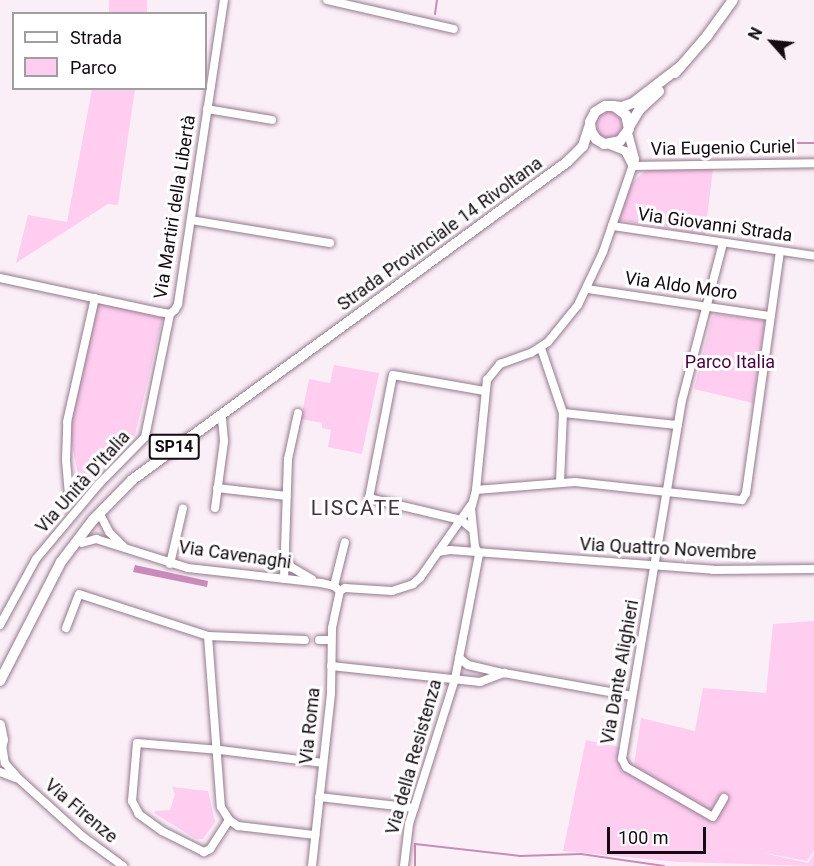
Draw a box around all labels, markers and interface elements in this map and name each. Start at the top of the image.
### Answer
legend [12,12,207,90]
north arrow [742,12,802,72]
text: N [744,24,767,43]
text: Strada [70,27,122,48]
text: Parco [70,57,117,78]
street label: Via Martiri della Libertà [150,113,200,301]
street label: Via Eugenio Curiel [650,136,796,160]
street label: Strada Provinciale 14 Rivoltana [333,152,547,316]
street label: Via Giovanni Strada [636,203,794,247]
street label: Via Aldo Moro [623,267,739,305]
park label: Parco Italia [685,351,775,373]
street label: Via Unità D'Italia [31,426,135,538]
road number: SP14 [148,434,200,460]
district label: LISCATE [311,495,401,521]
street label: Via Quattro Novembre [579,534,757,564]
street label: Via Cavenaghi [177,536,293,574]
street label: Via Dante Alighieri [597,598,643,746]
street label: Via della Resistenza [382,677,446,837]
street label: Via Roma [295,687,325,765]
street label: Via Firenze [40,774,122,848]
scale bar [610,815,709,853]
text: 100 m [618,827,669,848]

